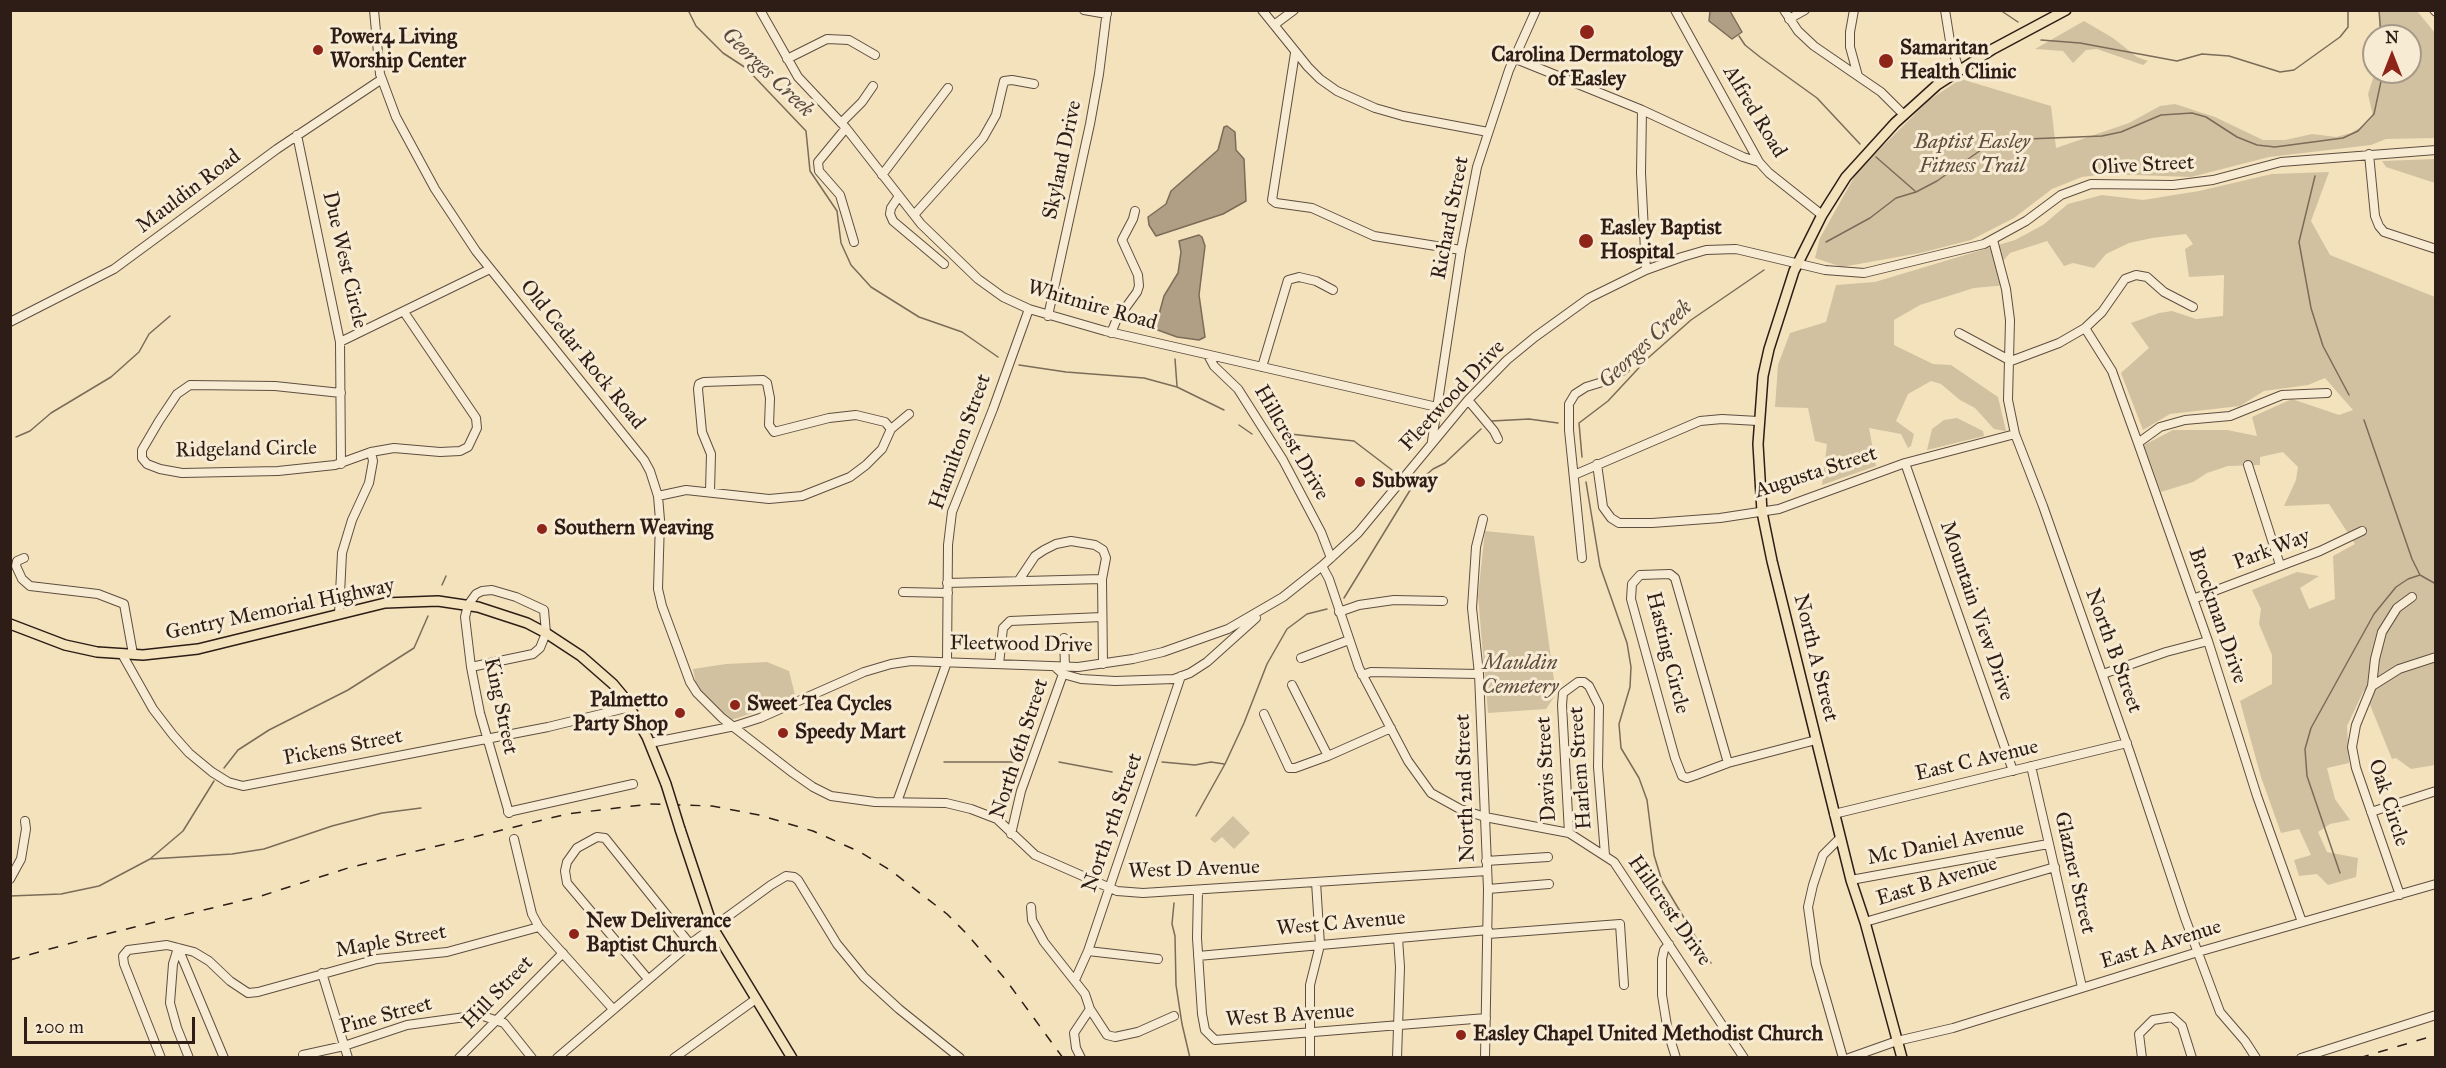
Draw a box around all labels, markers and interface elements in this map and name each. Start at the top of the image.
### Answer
water label: Georges Creek [715,22,819,124]
marker: Carolina Dermatology of Easley [1578,23,1596,41]
north arrow [2362,24,2422,84]
place label: Power4 Living Worship Center [330,25,466,75]
text: N [2385,28,2399,47]
place label: Samaritan Health Clinic [1900,36,2016,86]
marker: Power4 Living Worship Center [311,43,325,57]
place label: Carolina Dermatology of Easley [1491,43,1683,93]
marker: Samaritan Health Clinic [1877,52,1895,70]
street label: Alfred Road [1717,61,1791,163]
street label: Skyland Drive [1038,98,1088,222]
park label: Baptist Easley Fitness Trail [1914,130,2030,180]
street label: Mauldin Road [132,145,246,239]
street label: Olive Street [2091,151,2195,181]
street label: Richard Street [1427,154,1475,282]
street label: Due West Circle [316,189,372,331]
place label: Easley Baptist Hospital [1600,216,1722,266]
marker: Easley Baptist Hospital [1577,232,1595,250]
street label: Old Cedar Rock Road [514,275,650,435]
street label: Whitmire Road [1024,275,1160,337]
water label: Georges Creek [1594,295,1698,395]
street label: Fleetwood Drive [1395,335,1511,457]
street label: Hamilton Street [925,371,997,513]
street label: Hillcrest Drive [1248,381,1334,505]
street label: Ridgeland Circle [175,436,317,464]
street label: Augusta Street [1752,441,1880,505]
place label: Subway [1372,469,1437,495]
marker: Subway [1353,475,1367,489]
place label: Southern Weaving [554,516,713,542]
street label: Mountain View Drive [1933,518,2019,704]
marker: Southern Weaving [535,522,549,536]
street label: Park Way [2230,524,2314,576]
street label: Brockman Drive [2182,545,2252,687]
street label: Gentry Memorial Highway [163,573,397,647]
street label: North B Street [2079,586,2147,716]
street label: Hasting Circle [1640,589,1694,717]
street label: North A Street [1787,592,1843,724]
street label: Fleetwood Drive [949,631,1093,659]
park label: Mauldin Cemetery [1481,651,1559,701]
street label: King Street [477,655,523,757]
street label: North 6th Street [985,676,1055,822]
place label: Palmetto Party Shop [573,688,668,738]
place label: Sweet Tea Cycles [747,692,892,718]
marker: Sweet Tea Cycles [728,698,742,712]
marker: Palmetto Party Shop [673,706,687,720]
street label: Harlem Street [1564,706,1598,830]
street label: North 2nd Street [1451,713,1481,863]
street label: Davis Street [1532,716,1562,822]
place label: Speedy Mart [795,720,906,746]
street label: Pickens Street [281,724,405,772]
marker: Speedy Mart [776,726,790,740]
street label: East C Avenue [1913,735,2041,787]
street label: North 5th Street [1077,750,1149,896]
street label: Oak Circle [2362,756,2414,850]
street label: Glazner Street [2048,810,2100,936]
street label: Mc Daniel Avenue [1865,816,2027,872]
street label: Hillcrest Drive [1622,851,1716,971]
street label: East B Avenue [1874,852,2000,912]
street label: West D Avenue [1128,855,1260,885]
street label: West C Avenue [1275,906,1407,942]
place label: New Deliverance Baptist Church [586,909,731,959]
street label: East A Avenue [2097,915,2225,975]
street label: Maple Street [334,920,448,964]
marker: New Deliverance Baptist Church [567,927,581,941]
street label: Hill Street [457,951,539,1035]
street label: Pine Street [337,992,435,1040]
street label: West B Avenue [1225,999,1355,1033]
scale bar [27,1005,198,1043]
text: 200 m [35,1016,84,1038]
place label: Easley Chapel United Methodist Church [1473,1022,1823,1048]
marker: Easley Chapel United Methodist Church [1454,1028,1468,1042]

